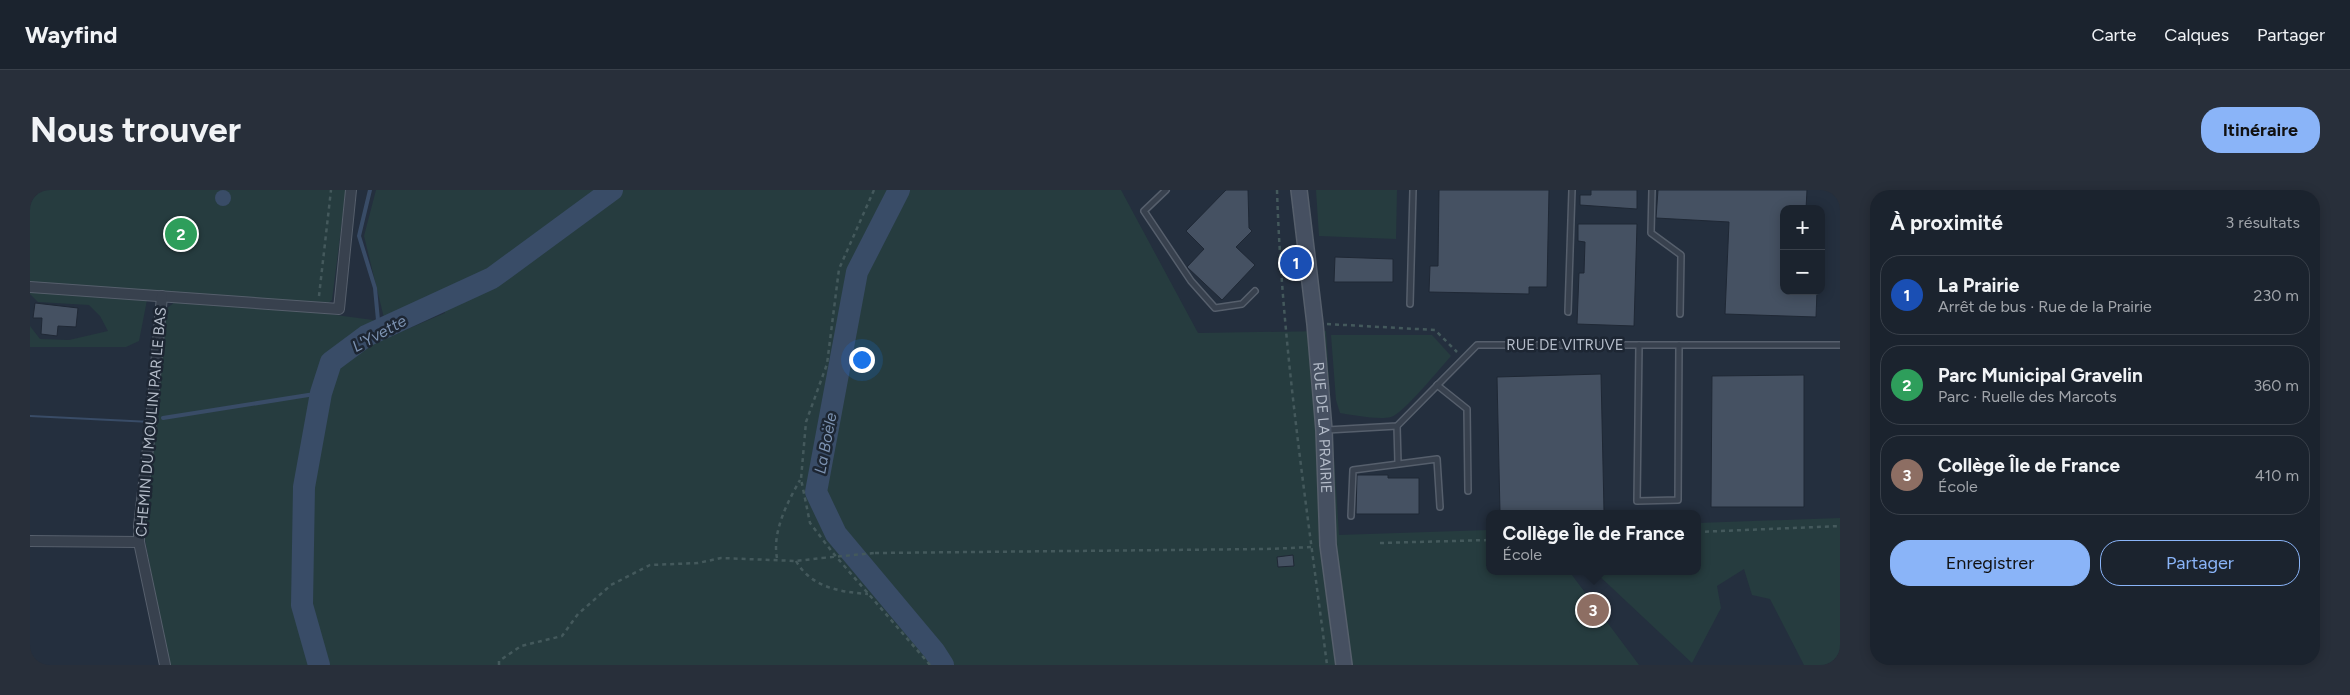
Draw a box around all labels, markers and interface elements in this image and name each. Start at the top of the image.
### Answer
text: Wayfind [25,20,118,49]
text: Carte [2091,24,2136,46]
text: Calques [2164,24,2229,46]
text: Partager [2257,24,2325,46]
button: Itinéraire [2201,107,2320,153]
text: Nous trouver [30,109,241,151]
map controls [1780,205,1825,295]
button: + [1780,205,1825,250]
text: À proximité [1890,210,2003,235]
text: 3 résultats [2226,213,2300,232]
pin: 2 [165,215,197,253]
pin: 1 [1280,244,1312,282]
button: − [1780,250,1825,295]
text: La Prairie [1938,274,2019,297]
text: 1 [1904,286,1910,305]
text: 230 m [2254,286,2299,305]
text: Arrêt de bus · Rue de la Prairie [1938,297,2152,316]
street label: CHEMIN DU MOULIN PAR LE BAS [132,306,170,538]
water label: L'Yvette [349,311,410,356]
street label: RUE DE VITRUVE [1506,336,1624,354]
your location [849,347,875,373]
street label: RUE DE LA PRAIRIE [1309,361,1335,494]
text: Parc Municipal Gravelin [1938,364,2143,387]
text: 2 [1902,376,1912,395]
text: 360 m [2253,376,2299,395]
text: Parc · Ruelle des Marcots [1938,387,2117,406]
water label: La Boële [810,411,841,475]
text: Collège Île de France [1938,454,2120,477]
text: 3 [1903,466,1911,485]
text: 410 m [2255,466,2299,485]
text: École [1938,477,1978,496]
popup [1486,510,1701,575]
text: Collège Île de France [1502,522,1685,545]
button: Enregistrer [1890,540,2090,586]
button: Partager [2100,540,2300,586]
text: École [1502,545,1542,564]
pin: 3 [1577,591,1609,629]

